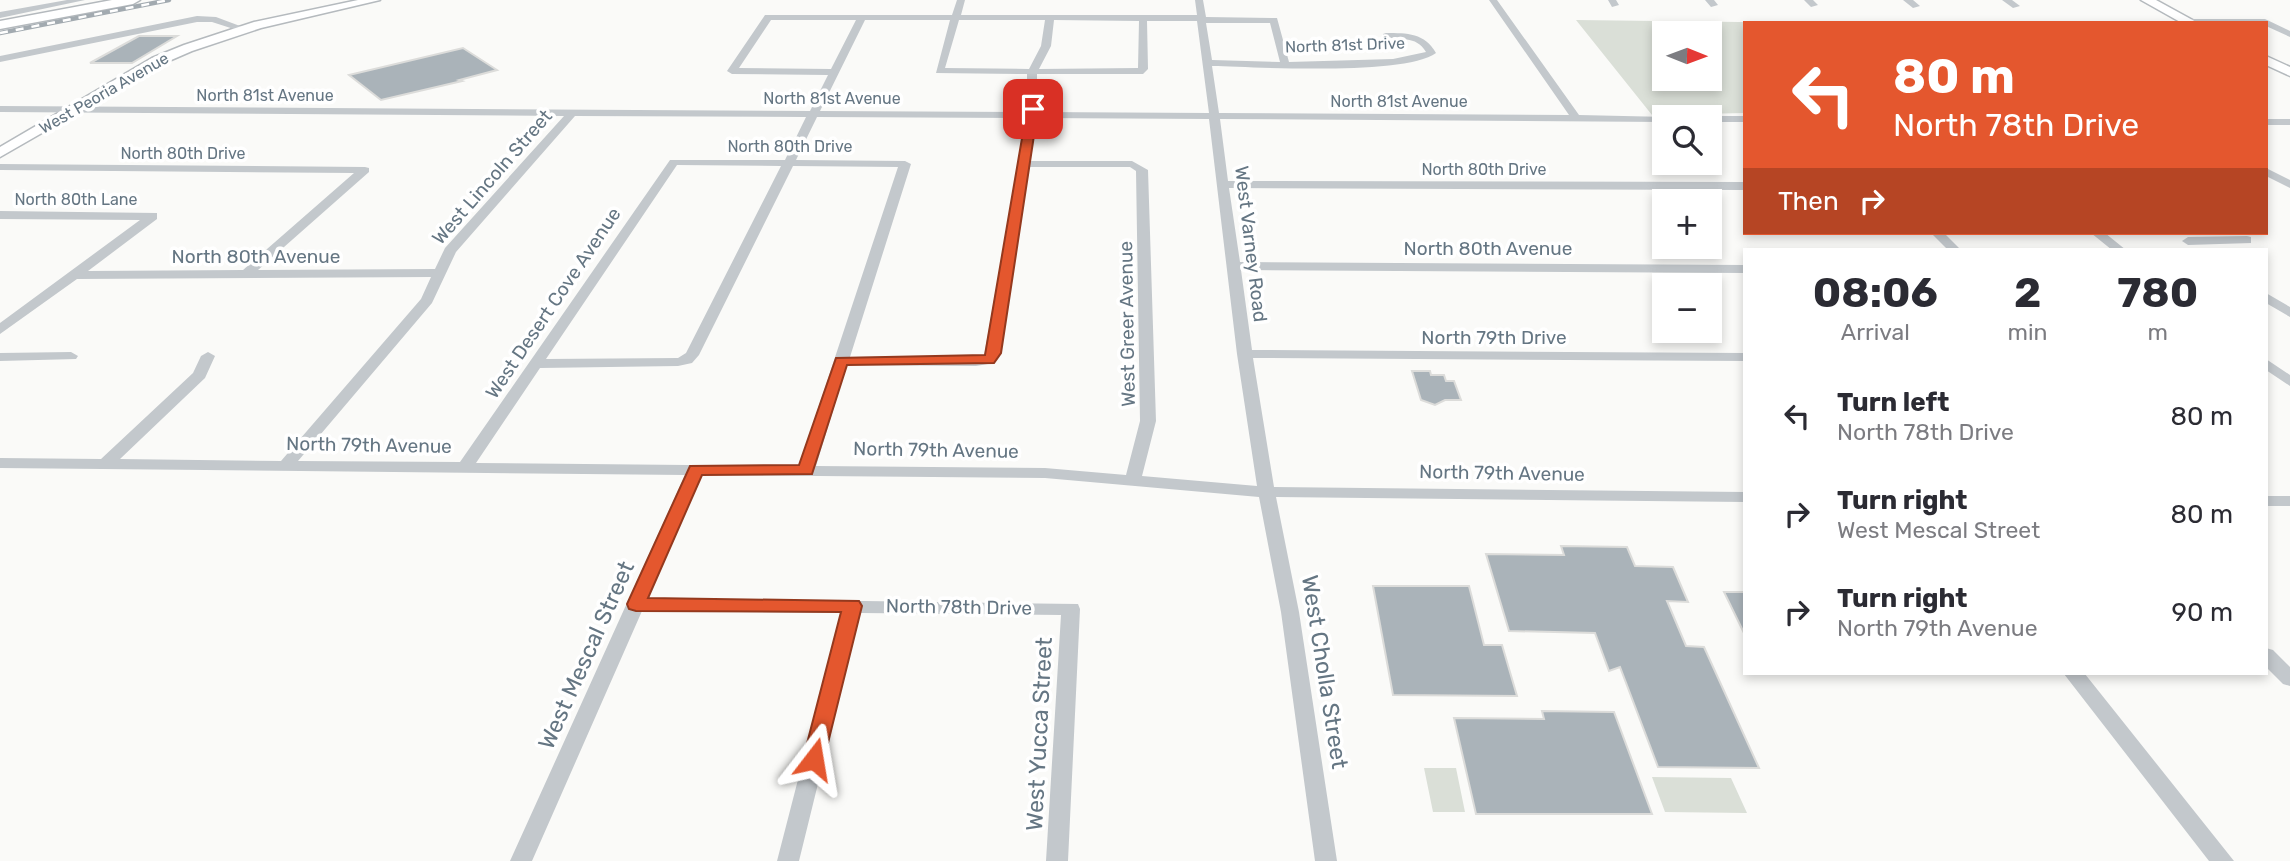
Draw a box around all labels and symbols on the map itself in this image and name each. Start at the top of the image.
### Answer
north arrow [1652,21,1722,91]
street label: North 81st Drive [1285,33,1405,57]
street label: West Peoria Avenue [36,48,172,138]
pin [1003,79,1063,139]
street label: North 81st Avenue [196,86,334,105]
street label: North 81st Avenue [763,89,901,108]
street label: North 81st Avenue [1330,92,1468,111]
street label: West Lincoln Street [427,104,557,249]
street label: North 80th Drive [727,137,853,156]
street label: North 80th Drive [120,144,246,163]
street label: North 80th Drive [1421,160,1547,179]
street label: West Varney Road [1230,165,1272,323]
street label: North 80th Lane [14,190,138,209]
street label: West Desert Cove Avenue [480,203,626,403]
street label: North 80th Avenue [1404,237,1572,260]
street label: West Greer Avenue [1114,241,1140,407]
street label: North 80th Avenue [172,245,340,268]
street label: North 79th Drive [1421,326,1567,349]
street label: North 79th Avenue [286,432,452,458]
street label: North 79th Avenue [853,437,1019,463]
street label: North 79th Avenue [1419,460,1585,486]
street label: West Mescal Street [532,557,640,753]
street label: West Cholla Street [1296,573,1354,771]
street label: North 78th Drive [886,594,1032,620]
street label: West Yucca Street [1020,636,1058,832]
position arrow [777,722,851,796]

